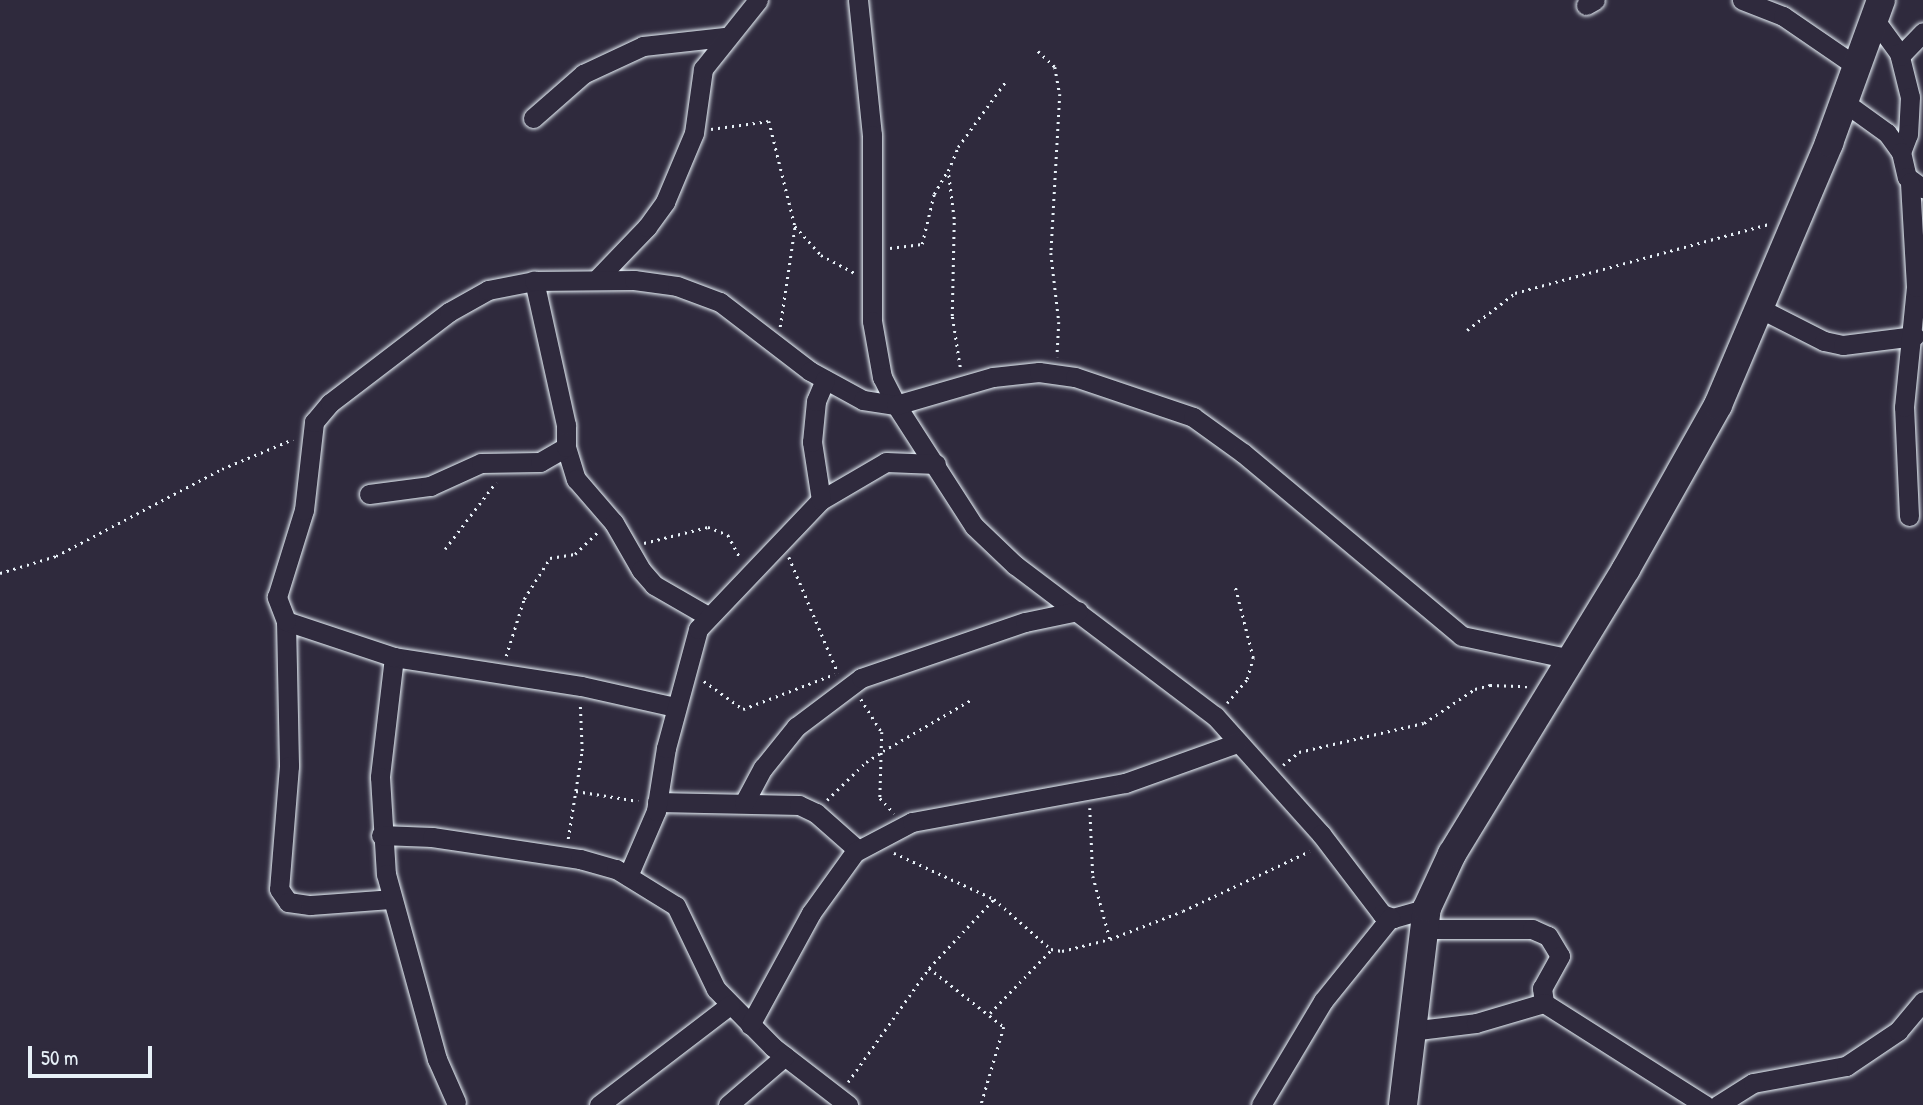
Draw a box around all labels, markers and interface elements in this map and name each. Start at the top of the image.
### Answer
scale bar [32,1032,156,1076]
text: 50 m [41,1043,78,1072]

